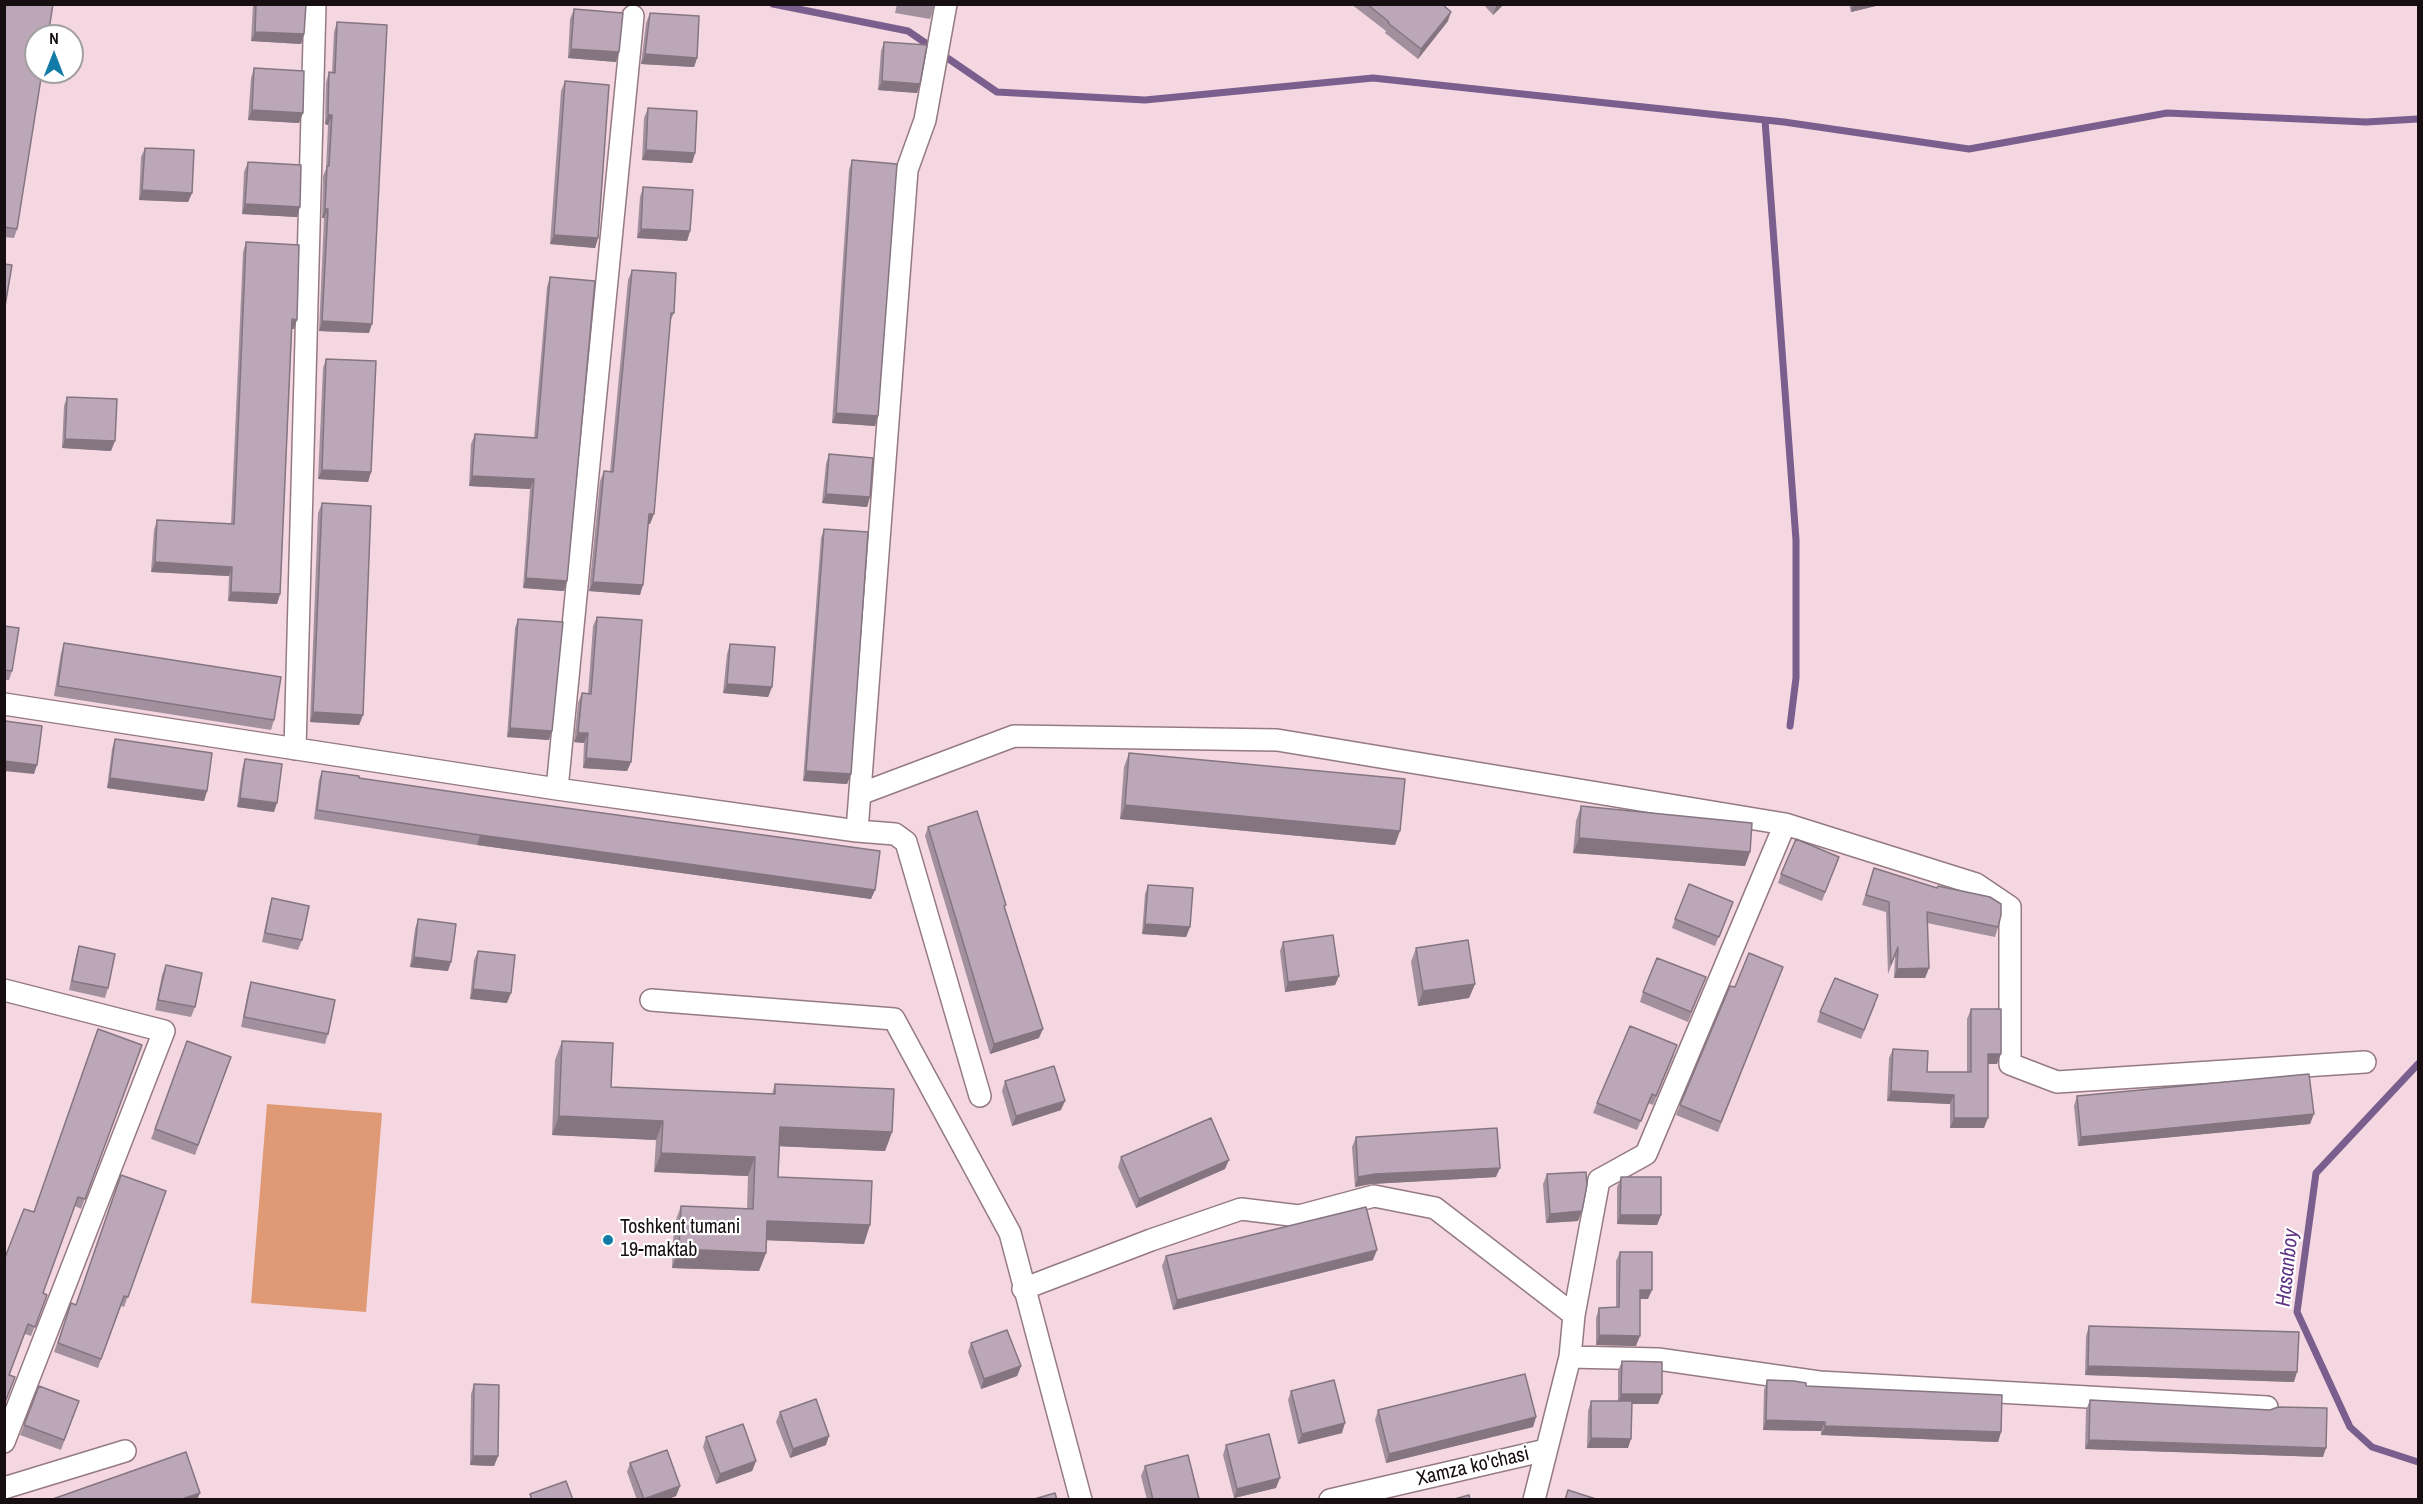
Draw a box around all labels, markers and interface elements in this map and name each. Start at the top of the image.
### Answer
north arrow [24,24,84,84]
text: N [49,27,59,49]
place label: Toshkent tumani 19-maktab [620,1216,740,1263]
water label: Hasanboy [2271,1228,2305,1308]
marker: Toshkent tumani 19-maktab [601,1233,615,1247]
street label: Xamza ko'chasi [1414,1442,1532,1492]

